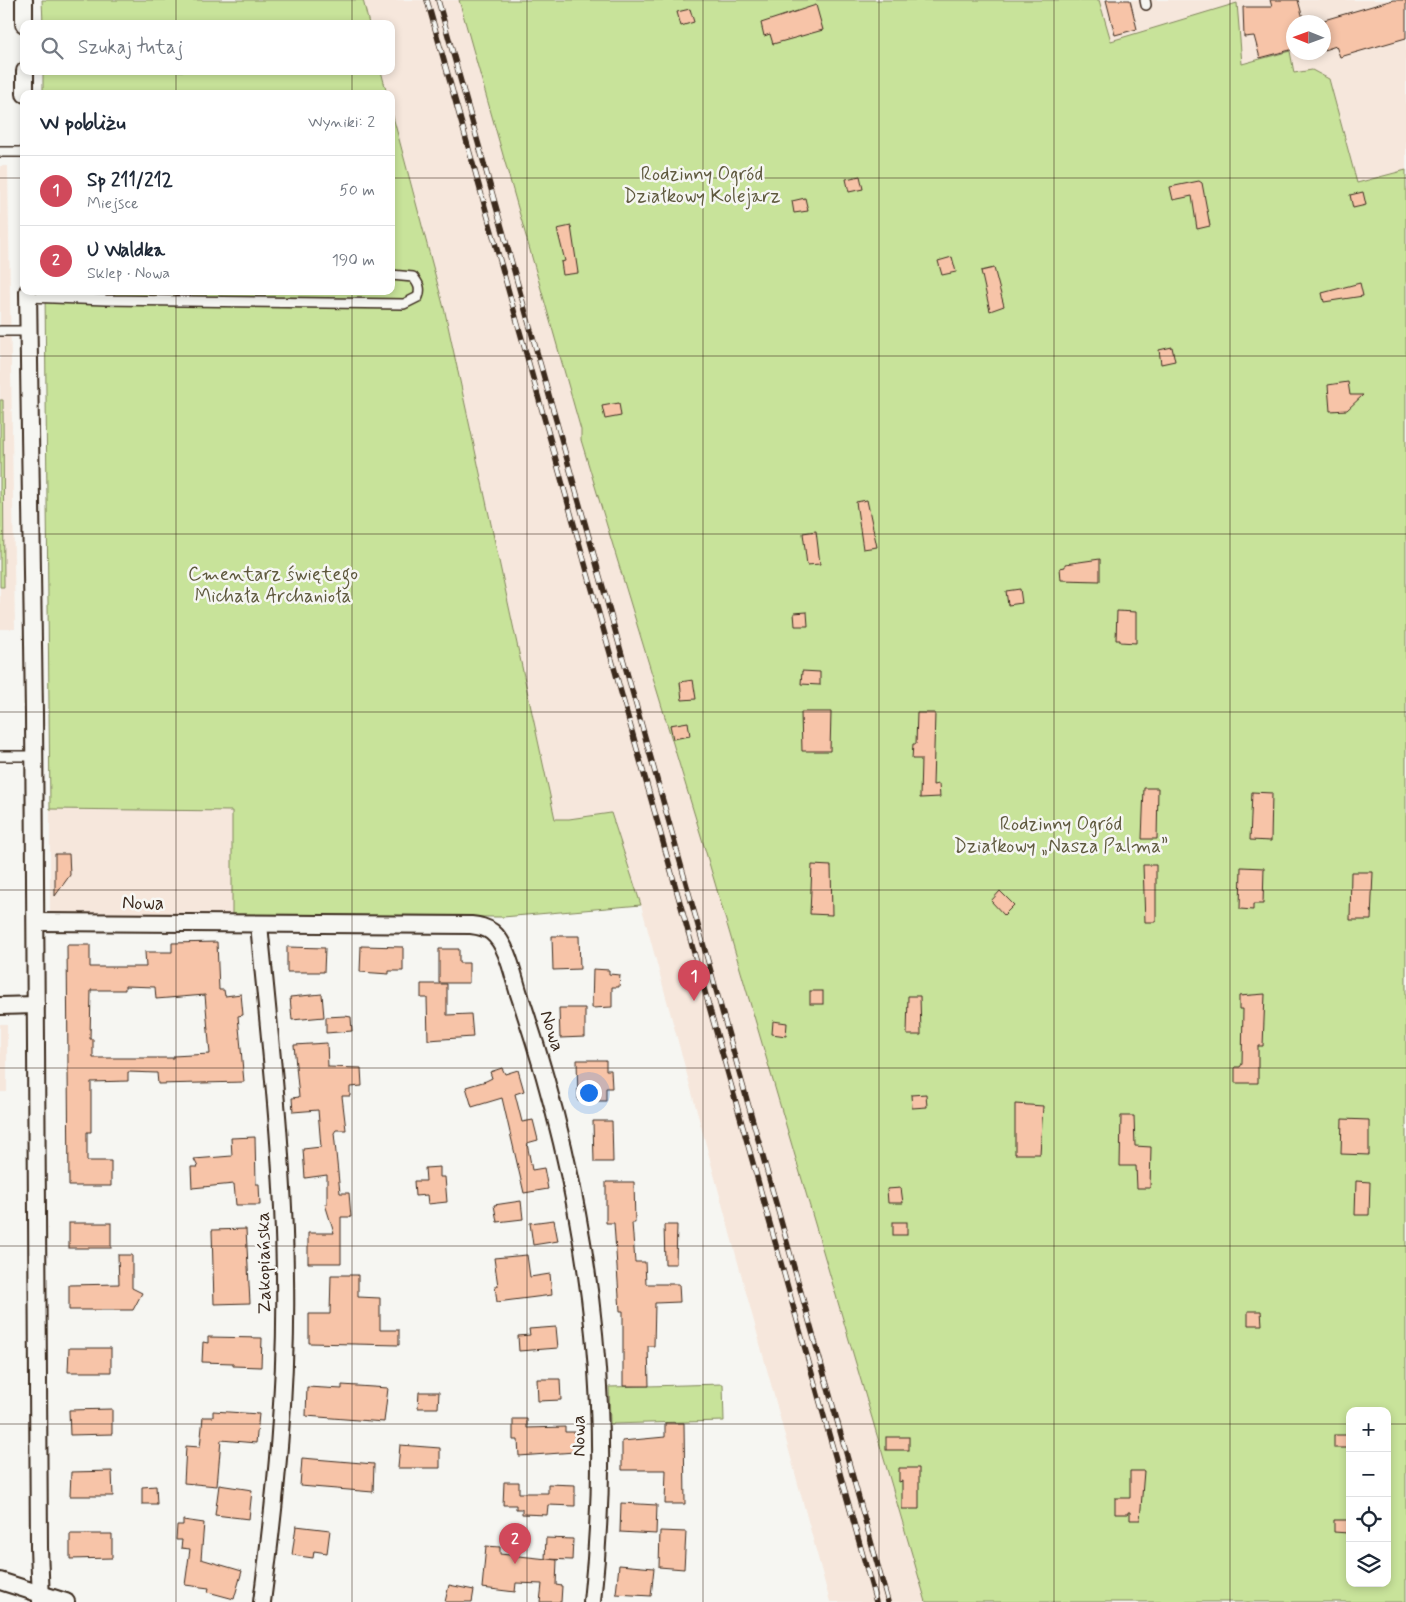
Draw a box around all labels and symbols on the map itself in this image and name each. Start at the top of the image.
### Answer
north arrow [1286,15,1331,60]
park label: Rodzinny Ogród Działkowy Kolejarz [623,162,781,210]
park label: Cmentarz świętego Michała Archanioła [188,562,358,609]
park label: Rodzinny Ogród Działkowy „Nasza Palma” [954,812,1168,859]
street label: Nowa [122,891,164,916]
pin: 1 [678,960,710,1001]
street label: Nowa [534,1007,570,1055]
your location [576,1080,602,1106]
street label: Zakopiańska [251,1211,277,1315]
street label: Nowa [566,1415,592,1457]
pin: 2 [499,1523,531,1564]

